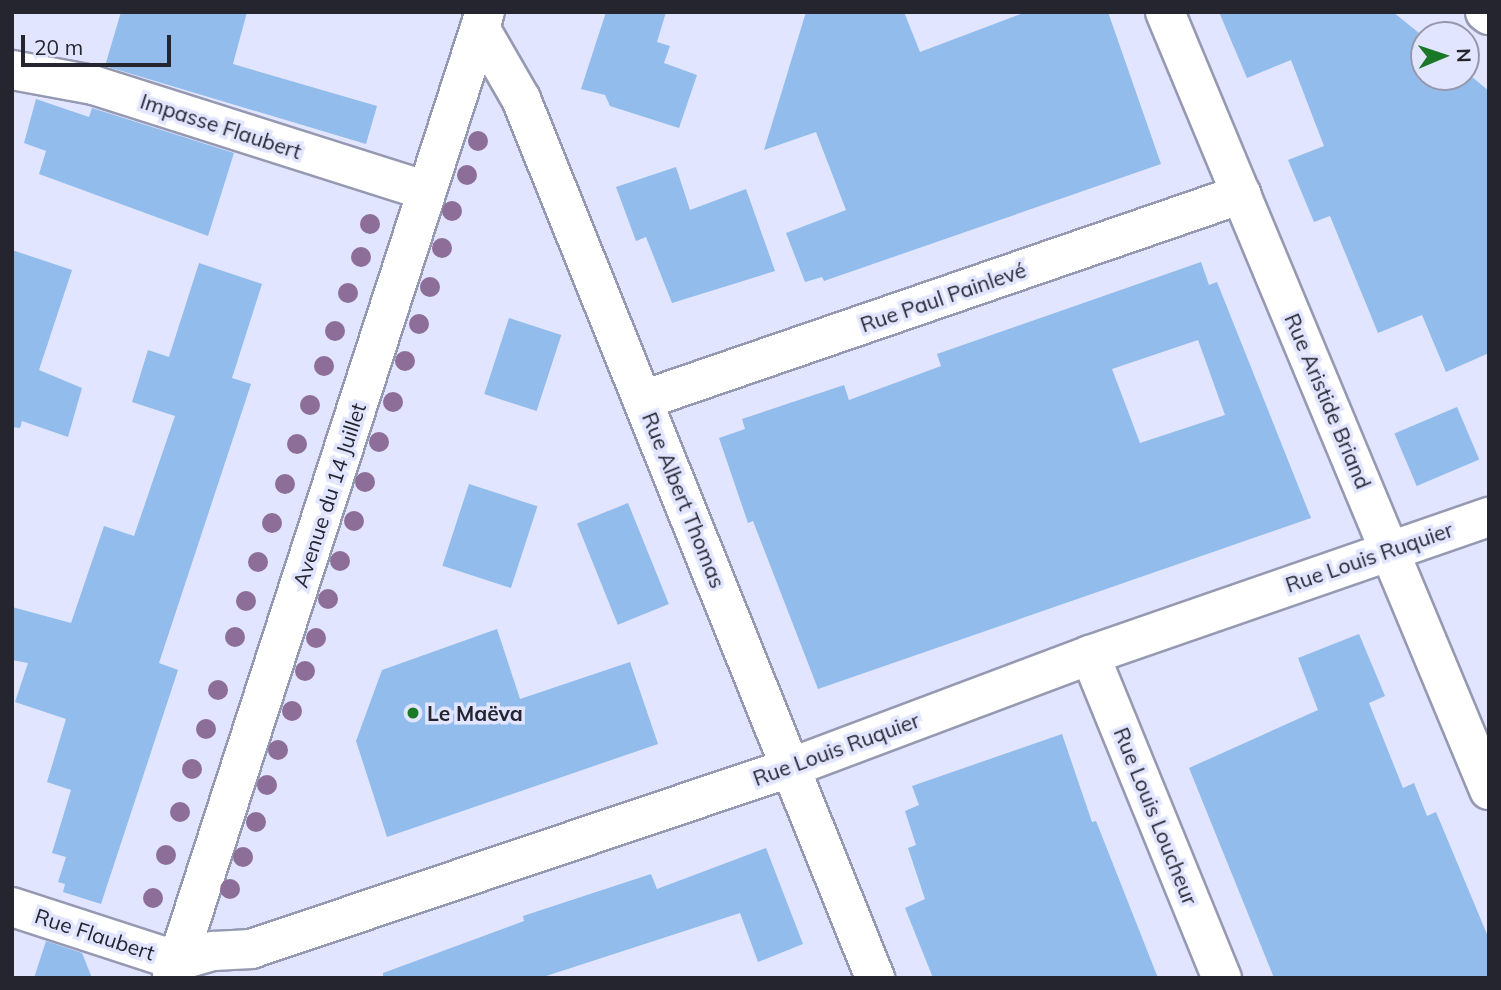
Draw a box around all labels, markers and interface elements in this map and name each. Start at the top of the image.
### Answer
scale bar [24,21,175,65]
north arrow [1410,21,1480,91]
text: 20 m [34,34,83,60]
text: N [1452,48,1476,63]
street label: Impasse Flaubert [137,88,305,164]
street label: Rue Paul Painlevé [857,257,1029,337]
street label: Rue Aristide Briand [1280,309,1376,493]
street label: Avenue du 14 Juillet [287,400,371,590]
street label: Rue Albert Thomas [637,408,731,592]
street label: Rue Louis Ruquier [1282,517,1456,597]
place label: Le Maëva [427,700,523,726]
marker: Le Maëva [405,705,421,721]
street label: Rue Louis Ruquier [749,707,923,791]
street label: Rue Louis Loucheur [1109,724,1203,908]
street label: Rue Flaubert [32,903,158,965]

